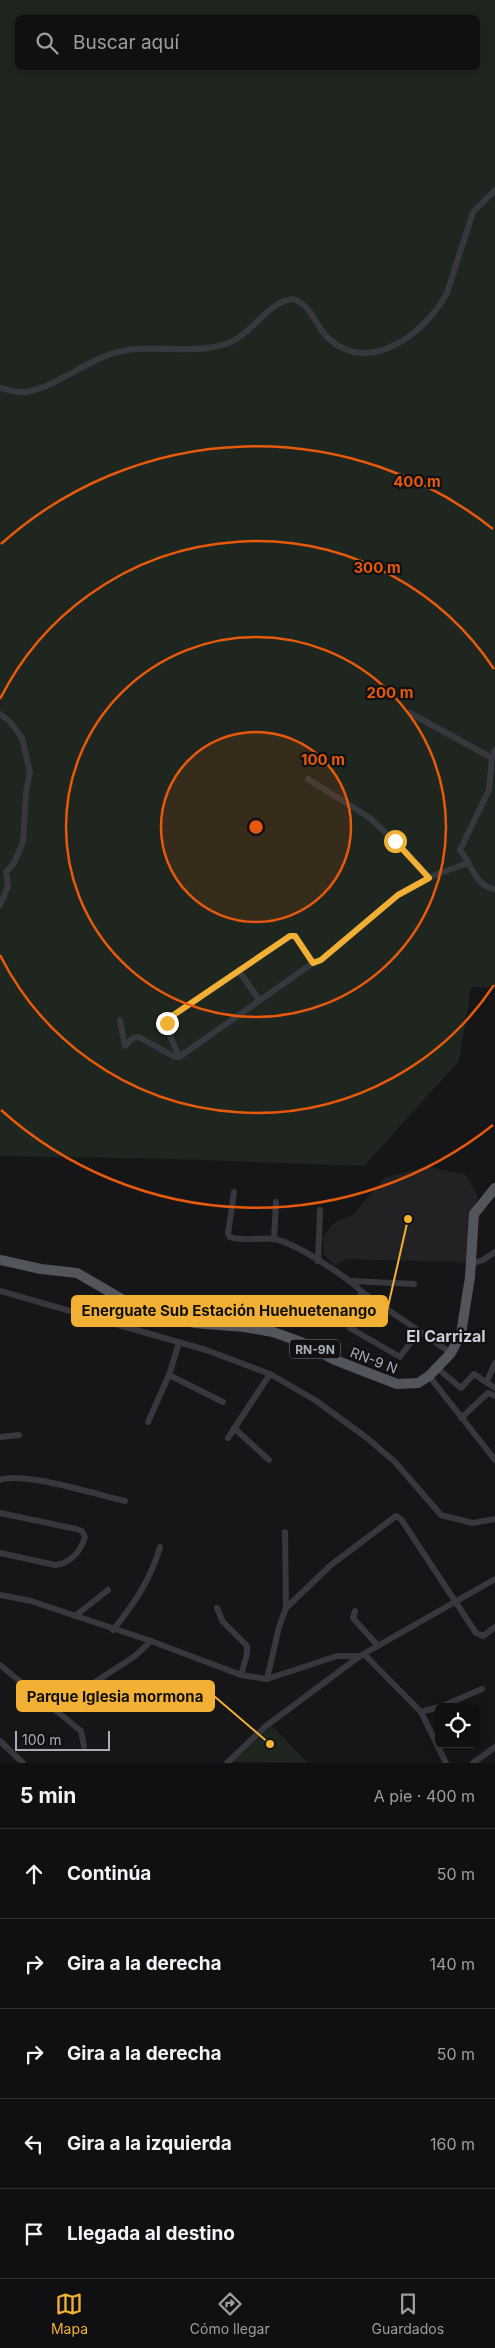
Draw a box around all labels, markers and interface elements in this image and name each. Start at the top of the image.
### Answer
search box [15,15,480,70]
icon: search [33,29,61,57]
text: Buscar aquí [73,31,179,54]
text: 400 m [393,472,441,491]
text: 300 m [353,558,401,577]
text: 200 m [367,683,413,702]
text: 100 m [301,750,345,769]
centre of rings [247,818,265,836]
route start [384,830,407,853]
route end [156,1012,179,1035]
callout: Energuate Sub Estación Huehuetenango [72,1296,387,1326]
text: Energuate Sub Estación Huehuetenango [82,1301,376,1320]
district label: El Carrizal [406,1326,486,1346]
road number: RN-9N [290,1340,340,1358]
street label: RN-9 N [348,1343,400,1377]
callout: Parque Iglesia mormona [17,1681,214,1711]
text: Parque Iglesia mormona [27,1687,203,1706]
map controls [435,1703,480,1748]
button: locate [435,1703,480,1748]
scale bar [15,1728,110,1751]
text: 100 m [22,1731,62,1748]
text: 5 min [20,1783,76,1808]
text: A pie · 400 m [374,1786,475,1806]
icon: ahead [20,1860,48,1888]
text: Continúa [67,1862,151,1885]
text: 50 m [437,1864,475,1884]
icon: right [20,1950,48,1978]
text: Gira a la derecha [67,1952,222,1975]
text: 140 m [430,1954,475,1974]
icon: right [20,2040,48,2068]
text: Gira a la derecha [67,2042,222,2065]
text: 50 m [437,2044,475,2064]
icon: left [20,2130,48,2158]
text: Gira a la izquierda [67,2132,232,2155]
text: 160 m [430,2134,475,2154]
icon: arrive [20,2220,48,2248]
text: Llegada al destino [67,2222,235,2245]
tab: Mapa [51,2290,88,2337]
tab: Cómo llegar [190,2290,270,2337]
tab: Guardados [372,2290,444,2337]

